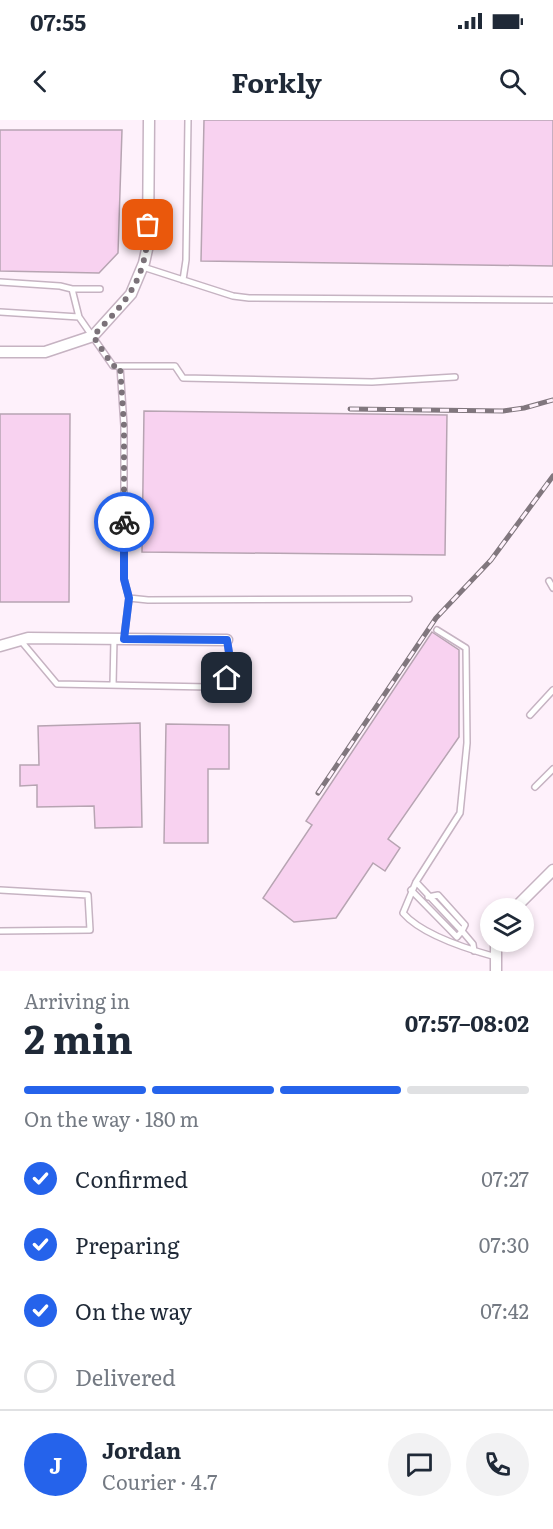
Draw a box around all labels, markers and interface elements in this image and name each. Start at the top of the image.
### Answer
text: 07:55 [30,5,86,38]
text: Forkly [231,61,322,101]
icon: back [24,65,57,98]
icon: search [496,65,529,98]
pin [122,199,173,250]
icon: bag [131,208,164,241]
courier [94,492,154,552]
icon: bike [108,506,141,539]
pin [201,652,252,703]
icon: home [210,661,243,694]
map controls [480,898,534,952]
button: layers [480,898,534,952]
text: Arriving in [24,985,130,1015]
text: 07:57–08:02 [405,1006,529,1039]
text: 2 min [24,1008,133,1066]
text: On the way · 180 m [24,1103,199,1133]
icon: check [24,1162,57,1195]
text: Confirmed [75,1162,188,1195]
text: 07:27 [481,1163,529,1193]
icon: check [24,1228,57,1261]
text: Preparing [75,1228,179,1261]
text: 07:30 [479,1229,529,1259]
icon: check [24,1294,57,1327]
text: On the way [75,1294,192,1327]
text: 07:42 [480,1295,529,1325]
text: Delivered [75,1360,176,1393]
text: Jordan [102,1433,181,1466]
button: chat [388,1433,451,1496]
button: phone [466,1433,529,1496]
text: J [49,1448,62,1481]
text: Courier · 4.7 [102,1466,217,1496]

